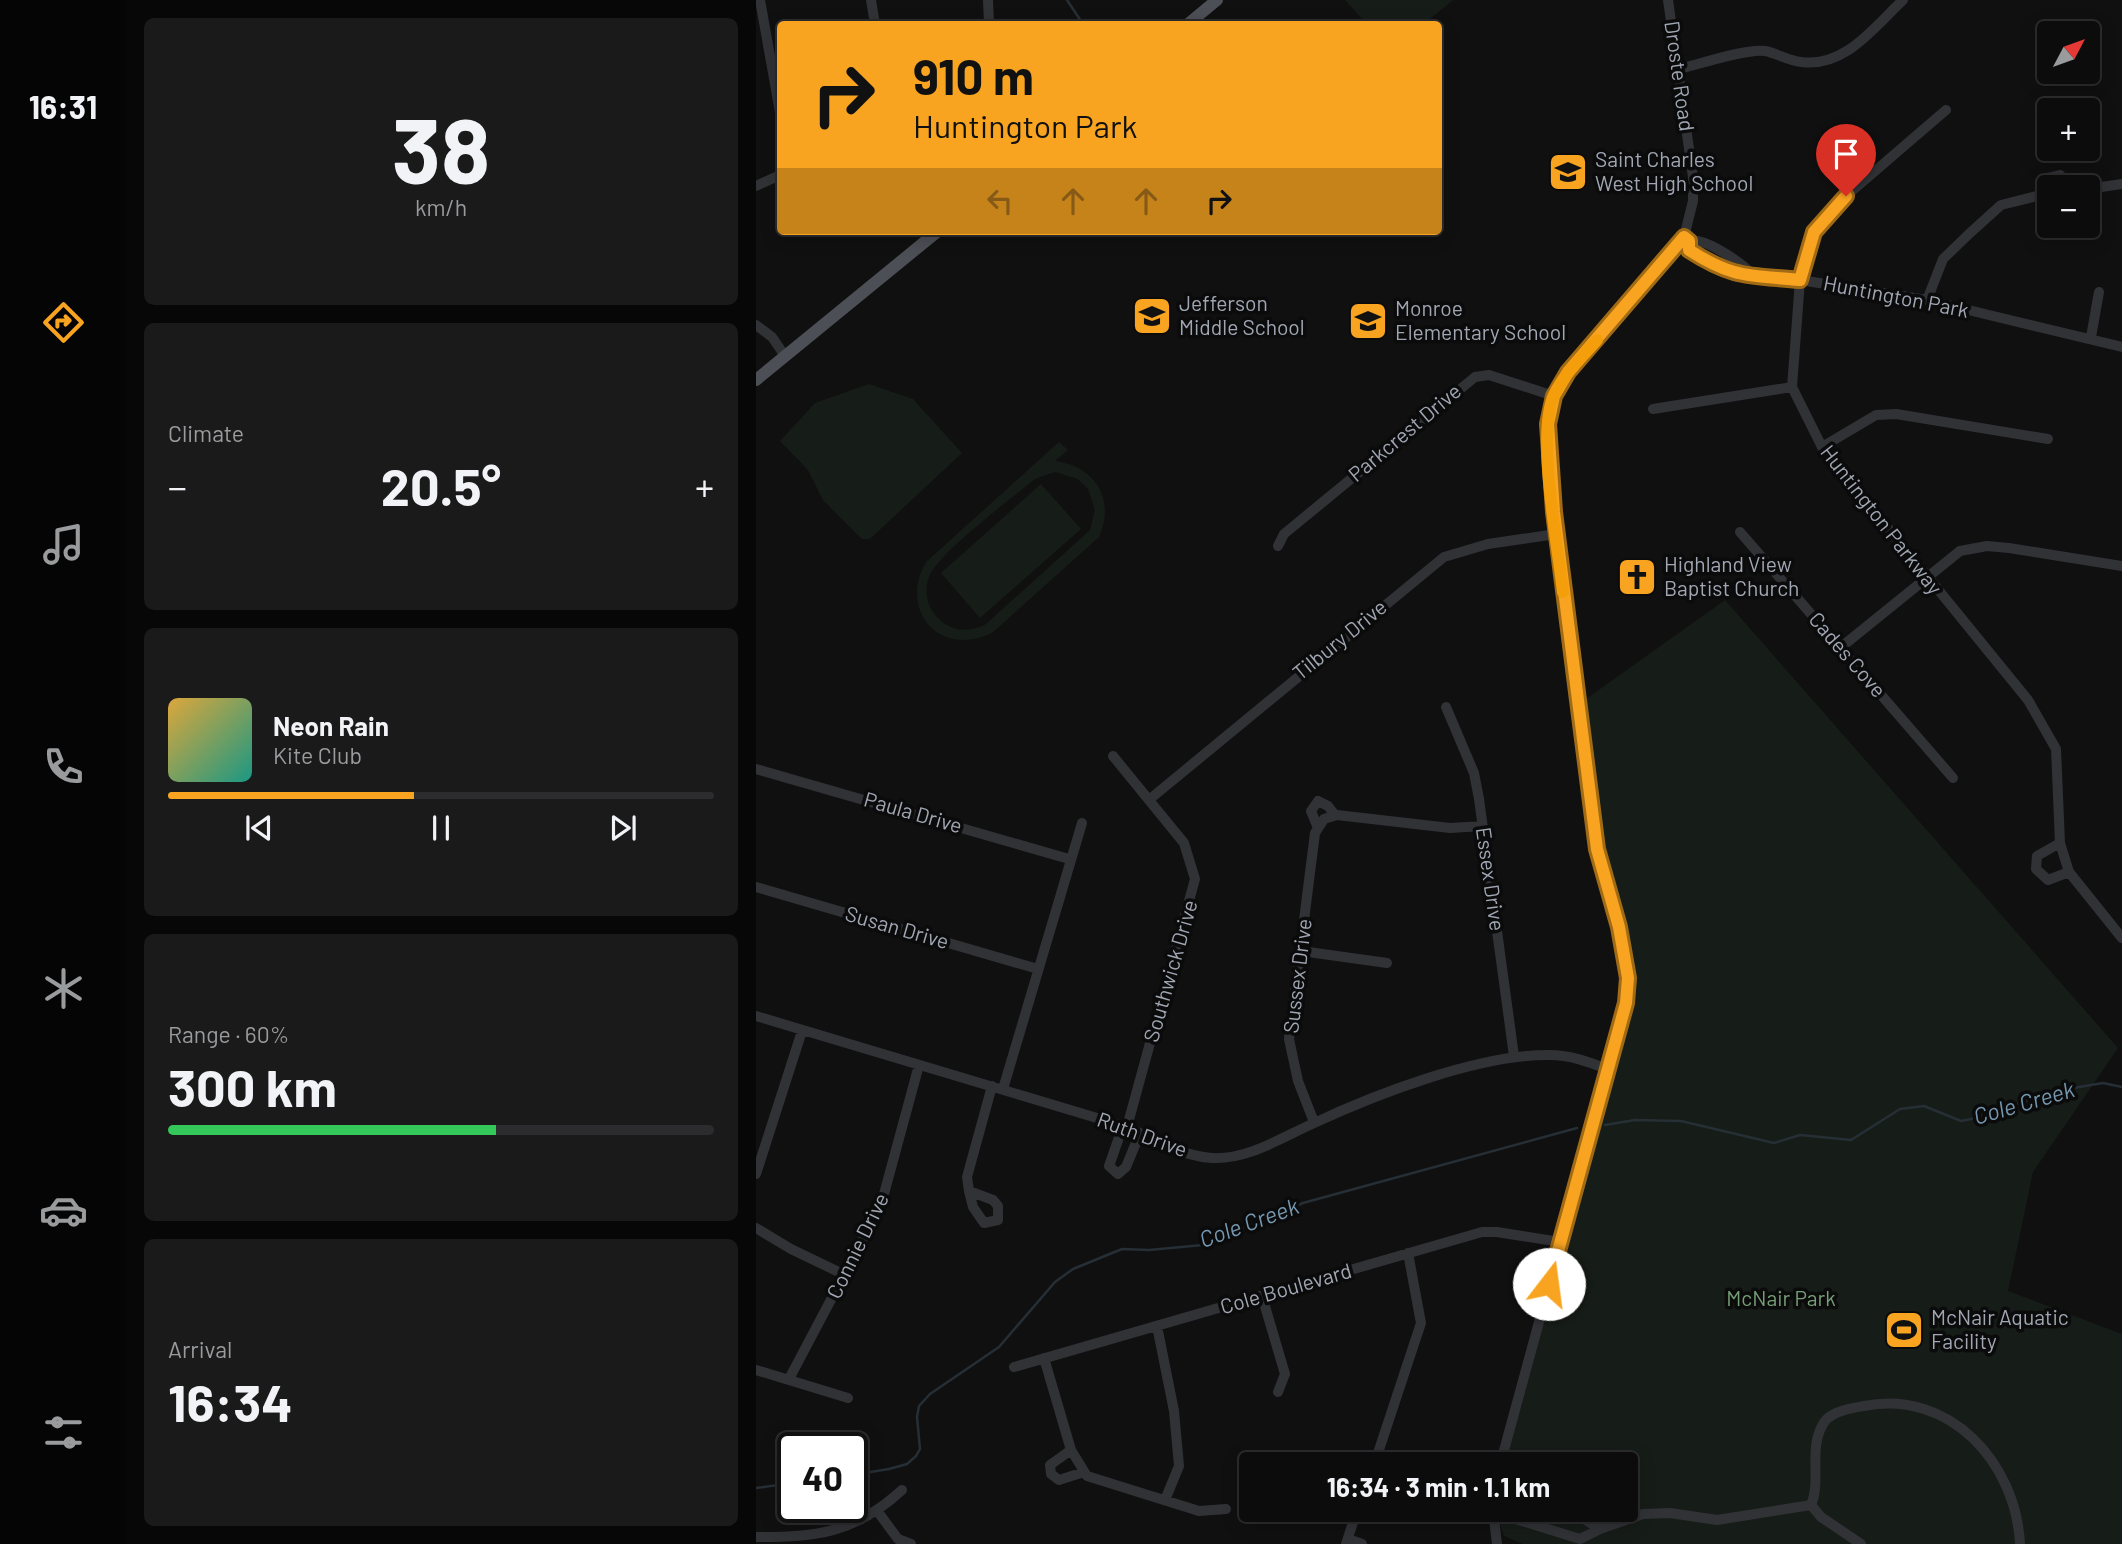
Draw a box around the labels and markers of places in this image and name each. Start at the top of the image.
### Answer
pin [1816,124,1876,196]
place label: Saint Charles West High School [1595,146,1753,195]
school or university icon: Saint Charles West High School [1547,151,1589,193]
place label: Jefferson Middle School [1179,290,1305,339]
school or university icon: Jefferson Middle School [1131,295,1173,337]
place label: Monroe Elementary School [1395,295,1566,344]
school or university icon: Monroe Elementary School [1347,300,1389,342]
place label: Highland View Baptist Church [1664,551,1799,600]
church icon: Highland View Baptist Church [1616,556,1658,598]
place label: McNair Aquatic Facility [1931,1304,2069,1353]
sports icon: McNair Aquatic Facility [1883,1309,1925,1351]

